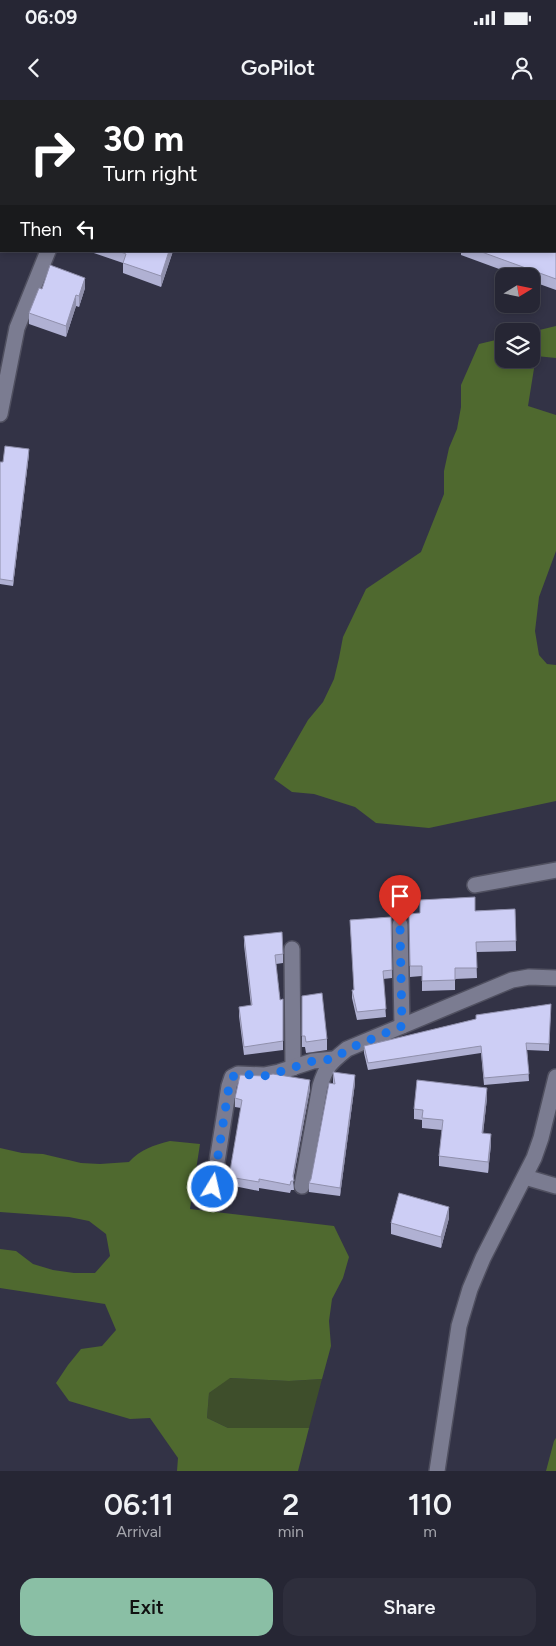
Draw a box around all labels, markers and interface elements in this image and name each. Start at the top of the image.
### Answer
text: 06:09 [25,6,77,29]
icon: back [20,54,48,82]
text: GoPilot [241,54,315,81]
icon: person [508,54,536,82]
text: 30 m [103,118,184,160]
icon: right [20,120,85,185]
text: Turn right [103,160,198,187]
icon: left [72,215,100,243]
text: Then [20,218,62,241]
north arrow [495,268,540,312]
map controls [495,268,540,368]
button: layers [495,323,540,368]
pin [379,875,421,926]
icon: arrive [386,882,414,910]
position arrow [186,1160,238,1212]
text: 06:11 [104,1486,174,1523]
text: 2 [282,1486,299,1523]
text: 110 [408,1486,452,1523]
text: Arrival [116,1522,161,1541]
text: min [278,1522,304,1541]
text: m [423,1522,437,1541]
button: Exit [20,1578,273,1636]
button: Share [283,1578,536,1636]

